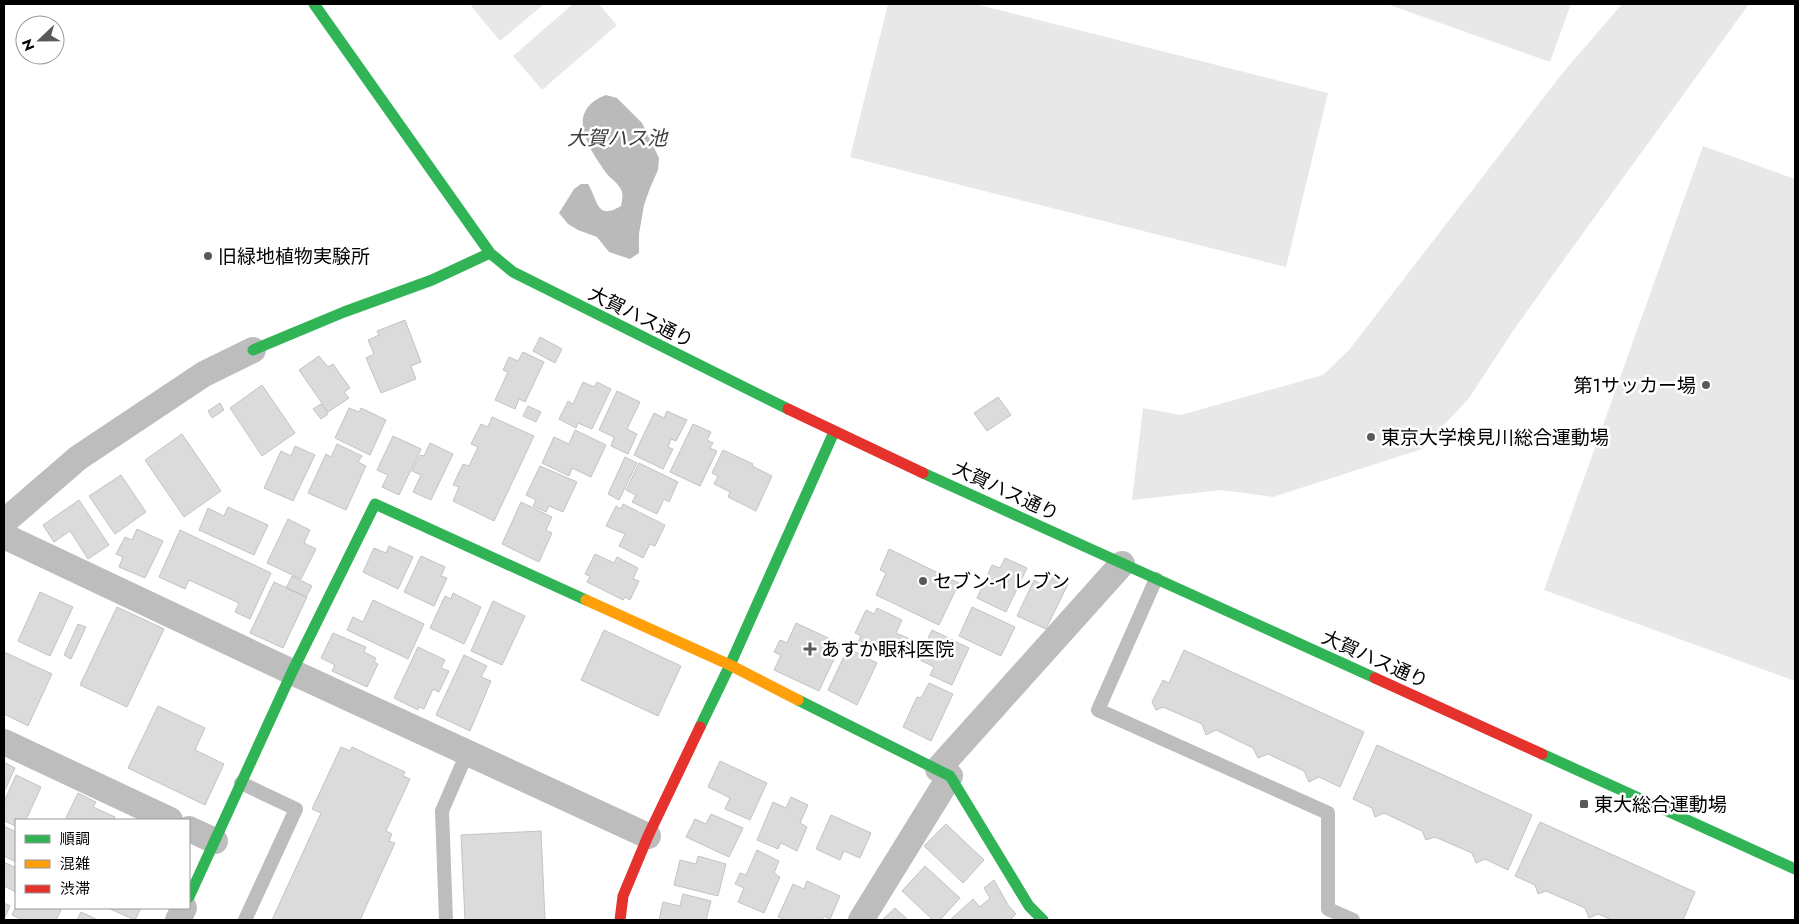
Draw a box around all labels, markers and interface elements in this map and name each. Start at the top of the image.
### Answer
north arrow [15,15,65,65]
text: N [17,36,39,54]
water label: 大賀ハス池 [567,124,669,153]
place label: 旧緑地植物実験所 [218,243,370,270]
marker: 旧緑地植物実験所 [202,250,214,262]
street label: 大賀ハス通り [584,280,698,354]
place label: 第1サッカー場 [1573,372,1696,399]
marker: 第1サッカー場 [1700,379,1712,391]
place label: 東京大学検見川総合運動場 [1381,424,1609,451]
marker: 東京大学検見川総合運動場 [1365,431,1377,443]
street label: 大賀ハス通り [949,455,1063,527]
place label: セブン-イレブン [933,568,1070,595]
marker: セブン-イレブン [917,575,929,587]
street label: 大賀ハス通り [1317,623,1433,695]
place label: あすか眼科医院 [821,636,954,663]
marker: あすか眼科医院 [803,642,817,656]
place label: 東大総合運動場 [1594,791,1727,818]
marker: 東大総合運動場 [1578,798,1590,810]
legend [15,819,190,909]
text: 順調 [60,828,90,850]
text: 混雑 [60,853,90,875]
text: 渋滞 [60,878,90,900]

